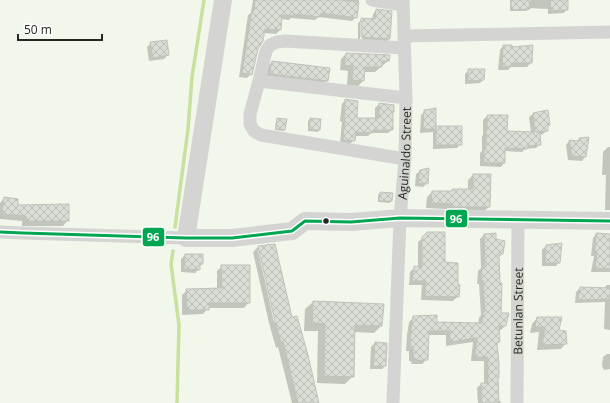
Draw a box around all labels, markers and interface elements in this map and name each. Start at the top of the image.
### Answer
scale bar [18,16,102,42]
text: 50 m [24,21,52,38]
street label: Aguinaldo Street [393,107,414,200]
line badge: 96 [445,209,468,228]
text: 96 [450,211,462,226]
unlabelled marker [321,216,331,226]
line badge: 96 [142,227,165,247]
text: 96 [147,229,159,244]
street label: Betunlan Street [509,267,526,355]

